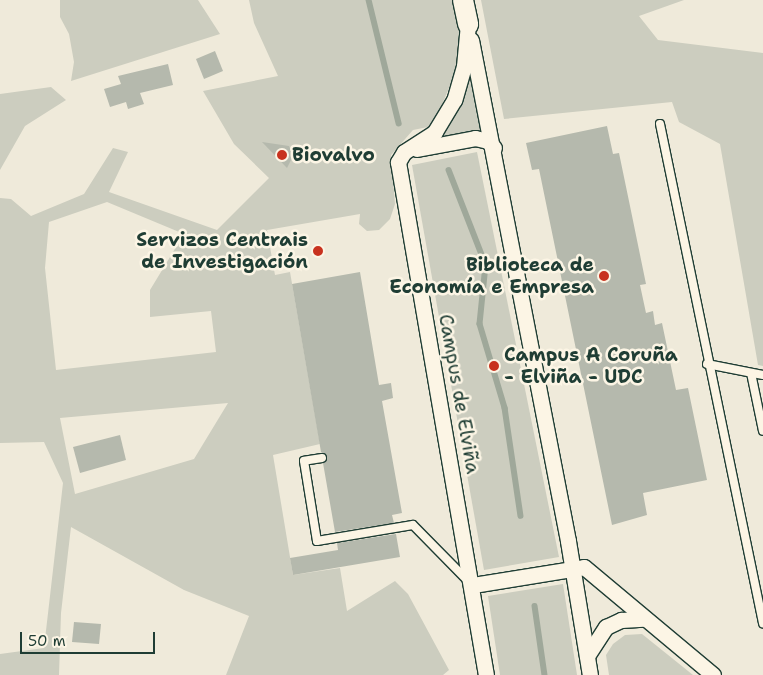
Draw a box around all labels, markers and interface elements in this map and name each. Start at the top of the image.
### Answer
place label: Biovalvo [292,144,375,166]
marker: Biovalvo [276,149,288,161]
place label: Servizos Centrais de Investigación [136,229,308,273]
marker: Servizos Centrais de Investigación [312,245,324,257]
place label: Biblioteca de Economía e Empresa [389,254,594,298]
marker: Biblioteca de Economía e Empresa [598,270,610,282]
street label: Campus de Elviña [434,312,484,476]
place label: Campus A Coruña - Elviña - UDC [504,344,678,388]
marker: Campus A Coruña - Elviña - UDC [488,360,500,372]
scale bar [22,622,158,654]
text: 50 m [28,631,66,651]

